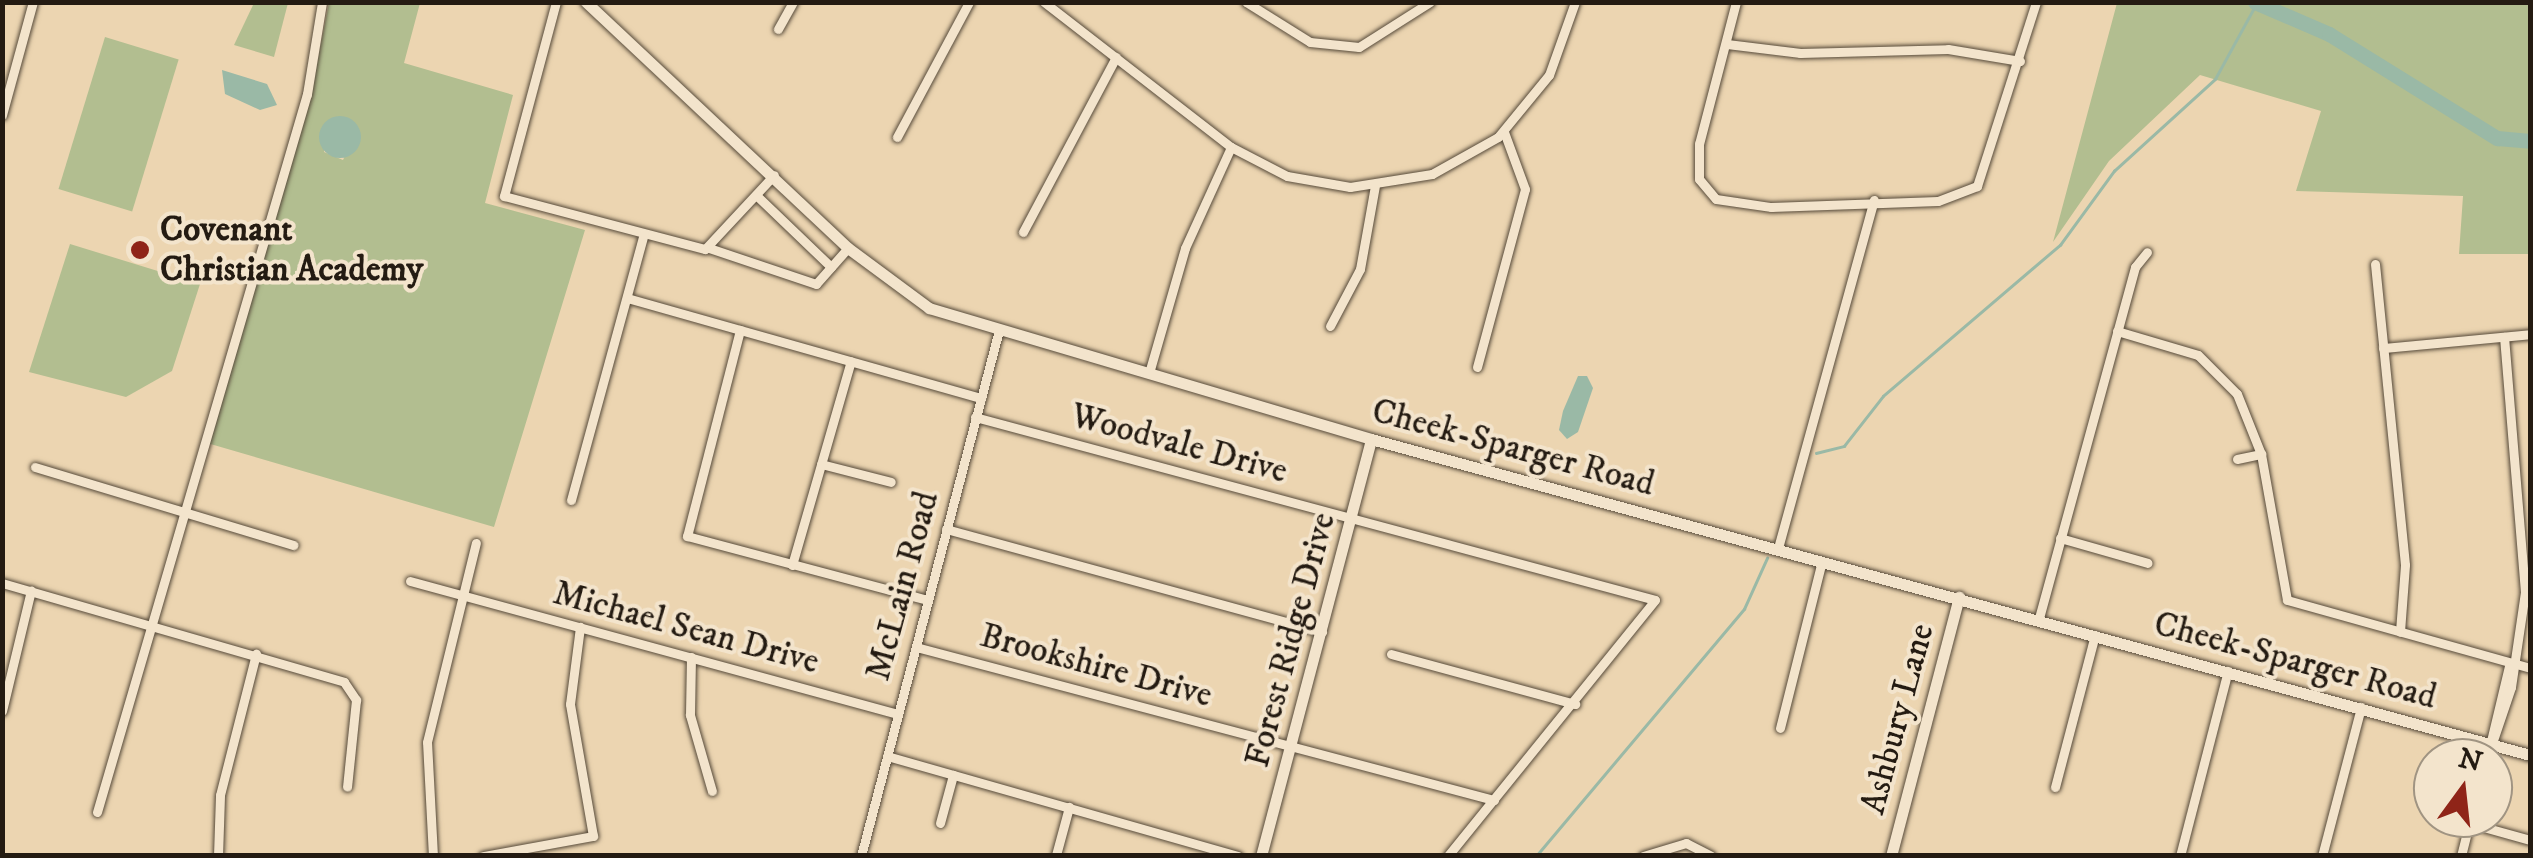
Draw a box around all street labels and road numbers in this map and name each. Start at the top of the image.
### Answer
street label: Cheek-Sparger Road [1367,390,1659,506]
street label: Woodvale Drive [1066,395,1292,493]
street label: McLain Road [858,487,948,685]
street label: Forest Ridge Drive [1237,508,1345,772]
street label: Michael Sean Drive [549,572,823,684]
street label: Cheek-Sparger Road [2149,603,2441,719]
street label: Brookshire Drive [975,615,1217,717]
street label: Ashbury Lane [1852,619,1944,819]

